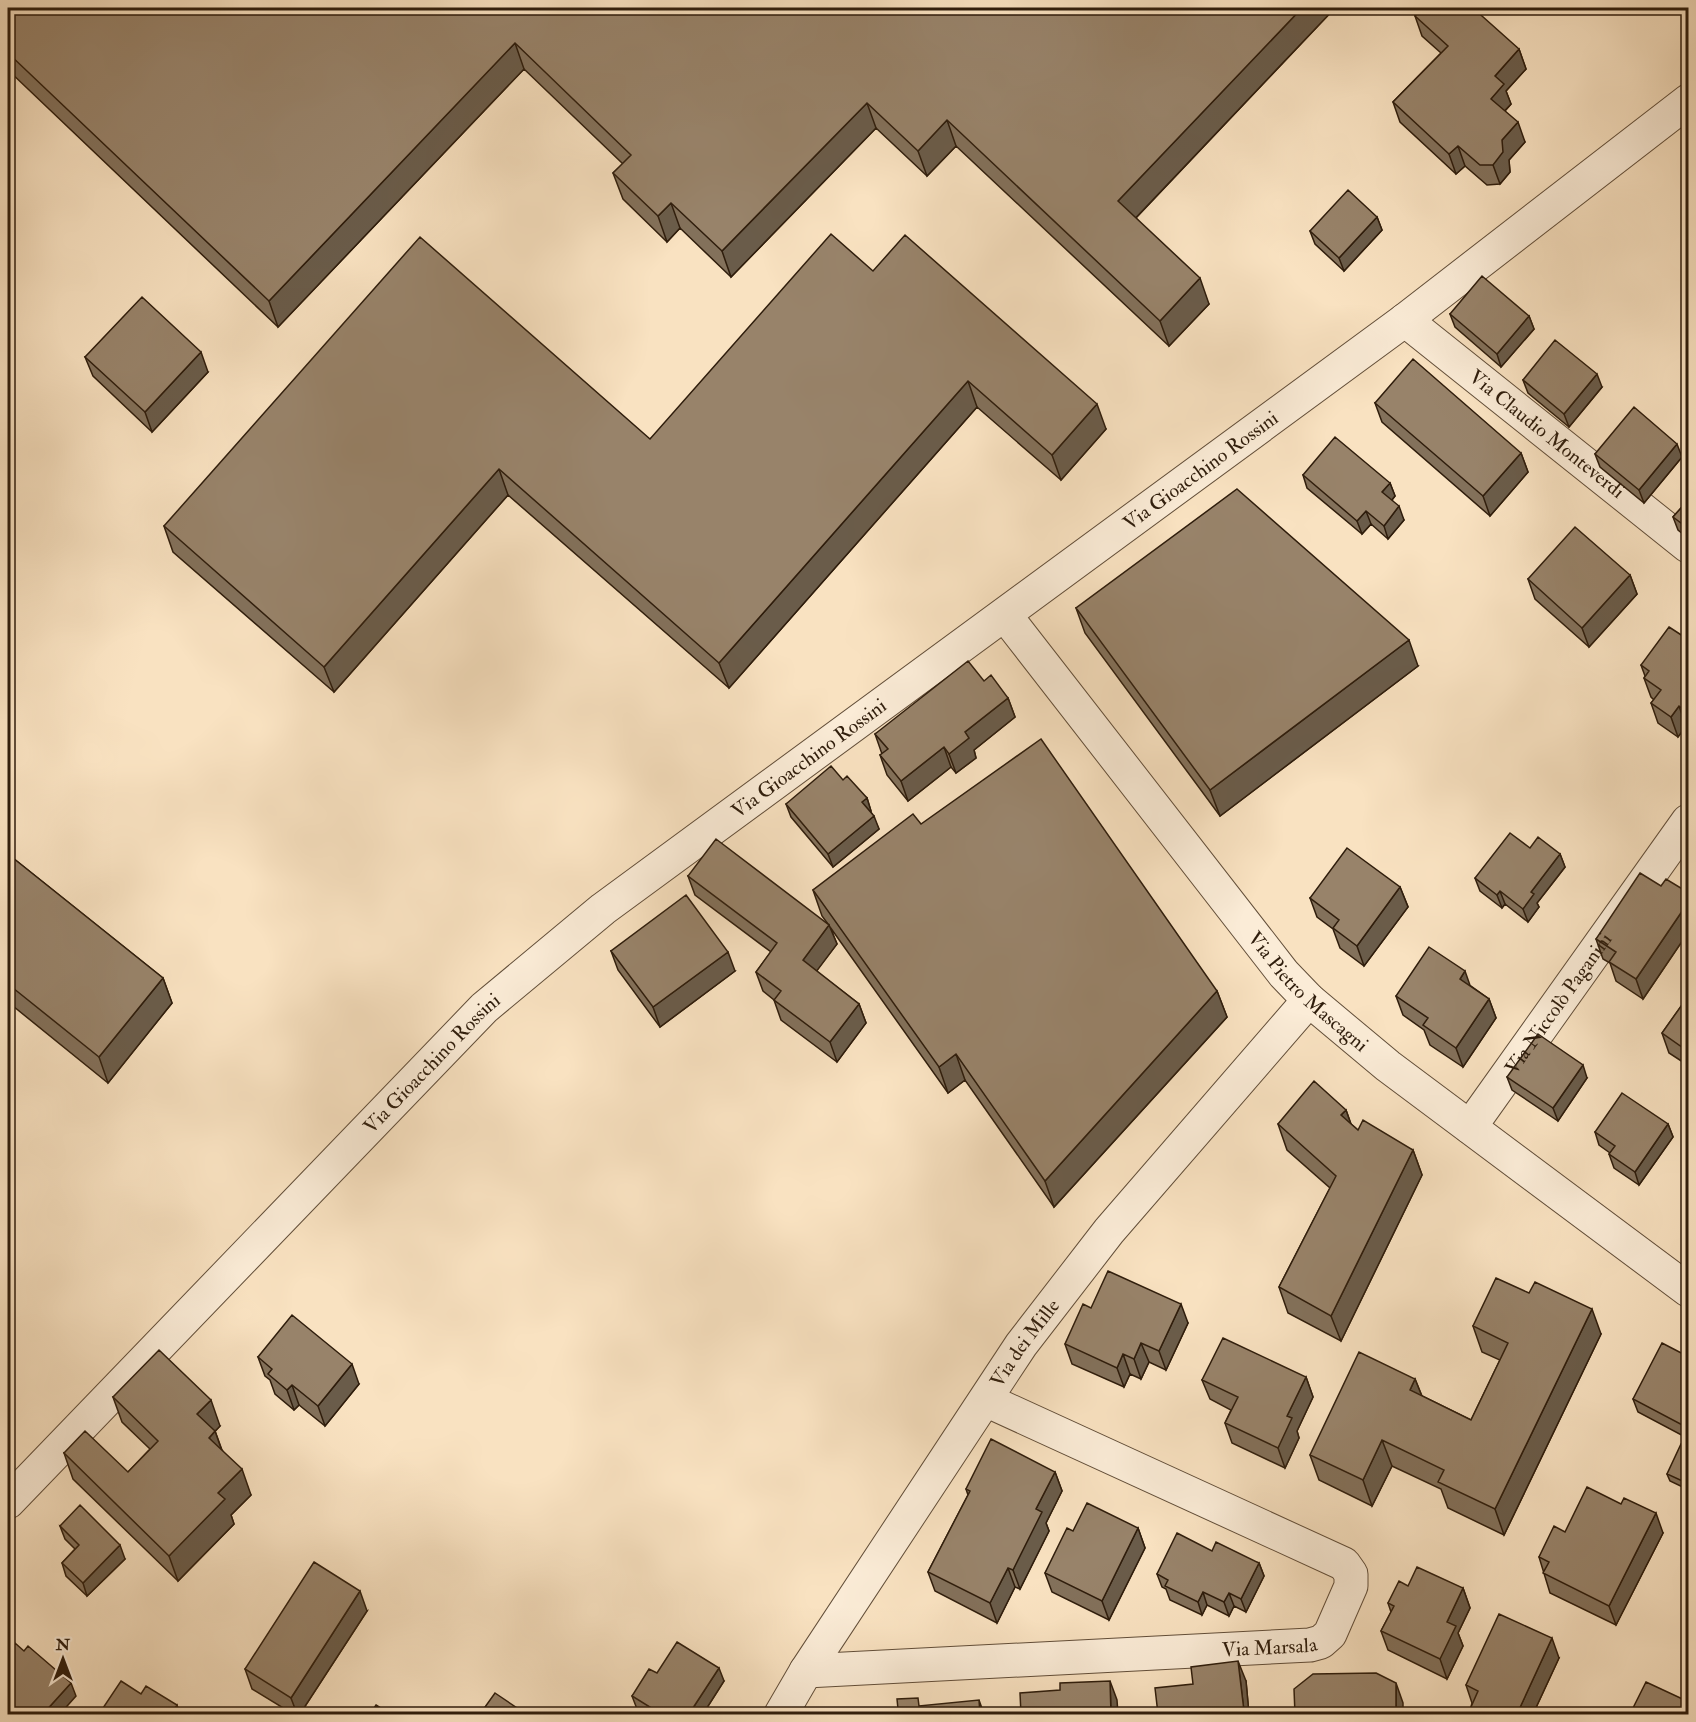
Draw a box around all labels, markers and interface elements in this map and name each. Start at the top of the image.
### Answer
street label: Via Claudio Monteverdi [1464,364,1630,503]
street label: Via Gioacchino Rossini [1118,405,1283,535]
street label: Via Gioacchino Rossini [726,693,891,823]
street label: Via Pietro Mascagni [1243,926,1374,1057]
street label: Via Niccolò Paganini [1499,927,1617,1079]
street label: Via Gioacchino Rossini [358,987,505,1138]
street label: Via dei Mille [984,1294,1065,1392]
north arrow [33,1629,93,1689]
street label: Via Marsala [1221,1631,1321,1662]
text: N [55,1635,71,1655]

